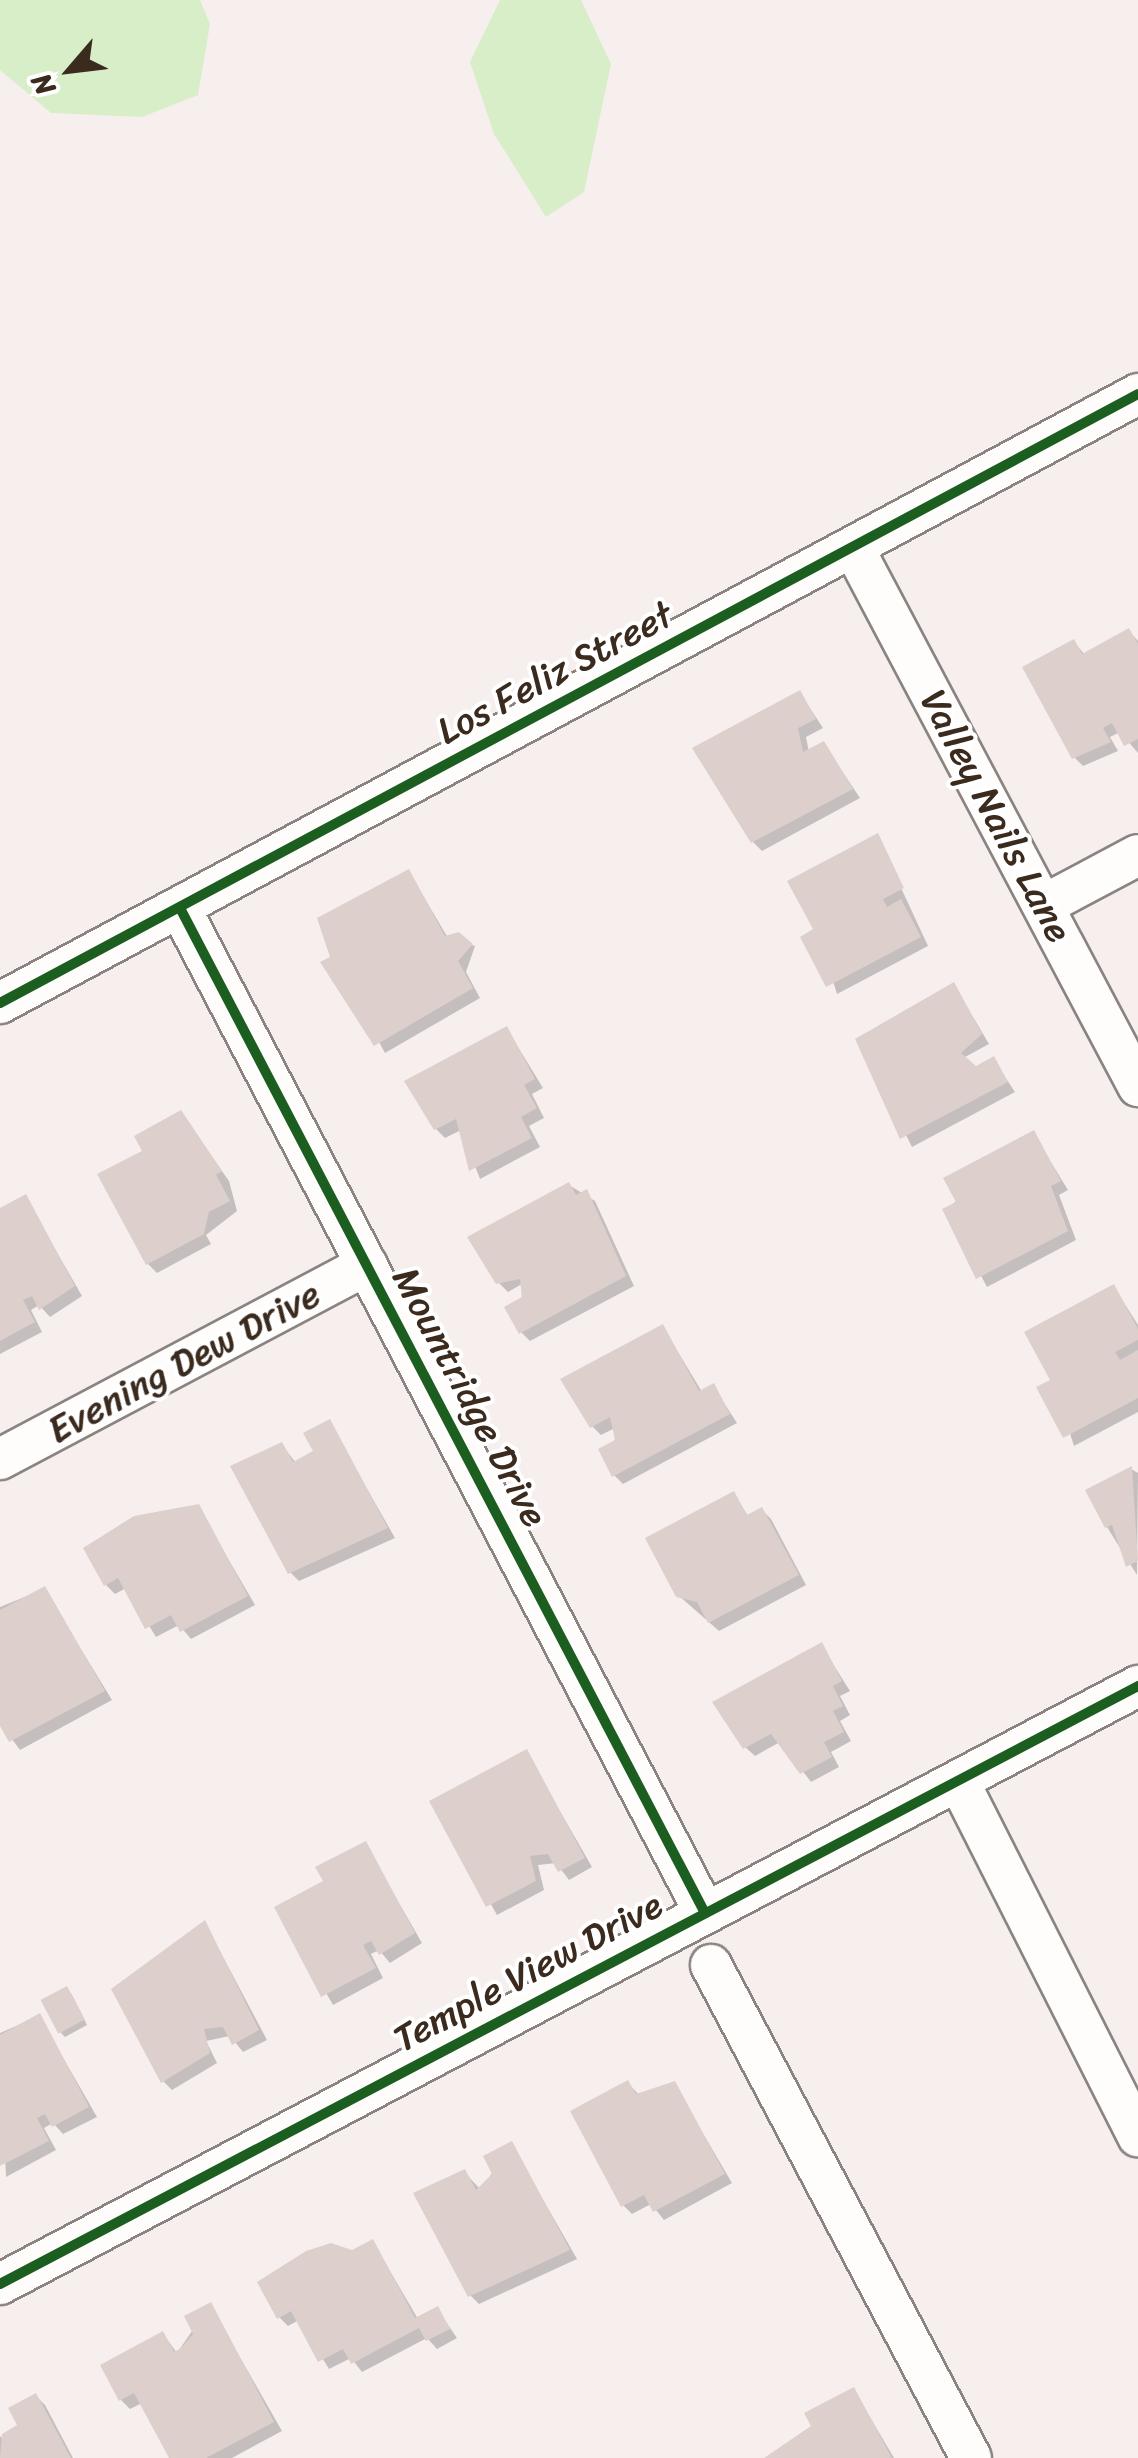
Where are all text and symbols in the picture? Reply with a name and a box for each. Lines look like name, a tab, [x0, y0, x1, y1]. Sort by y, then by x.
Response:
north arrow	[20, 20, 120, 120]
text: N	[17, 64, 69, 104]
street label: Los Feliz Street	[428, 591, 682, 755]
street label: Valley Nails Lane	[910, 682, 1082, 950]
street label: Mountridge Drive	[382, 1259, 558, 1535]
street label: Evening Dew Drive	[39, 1271, 329, 1453]
street label: Temple View Drive	[384, 1881, 672, 2063]

